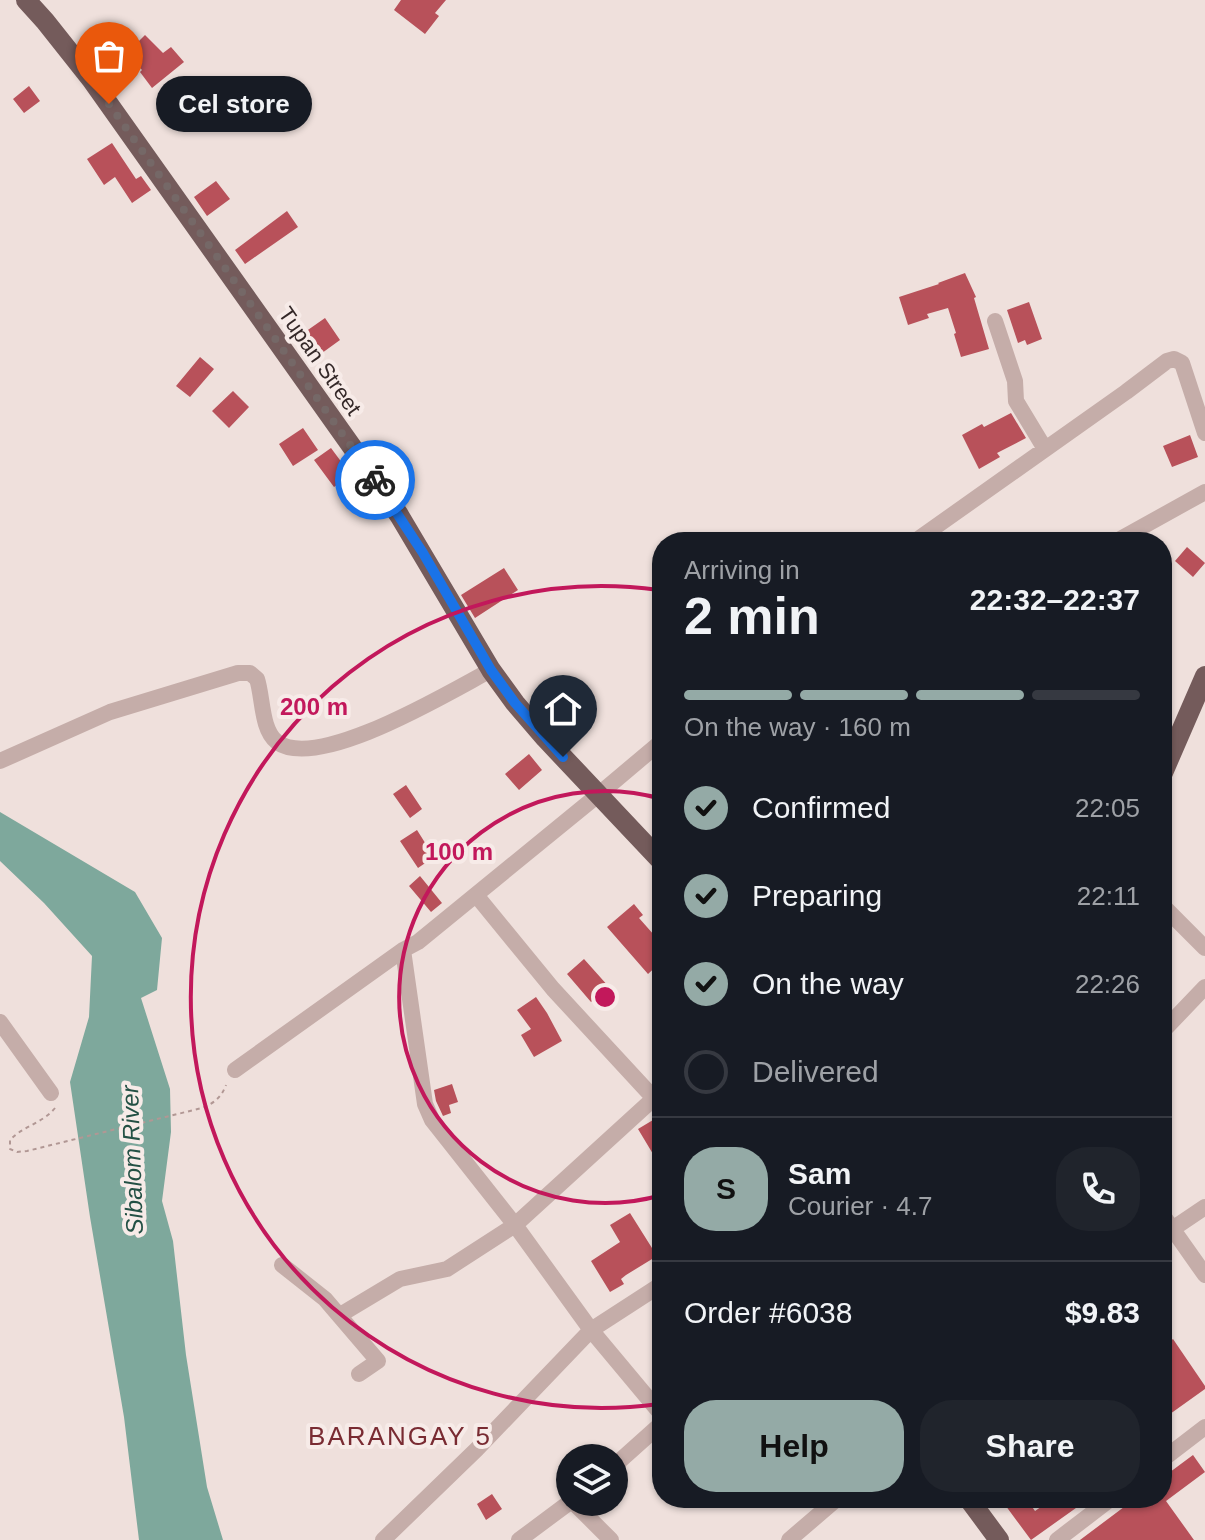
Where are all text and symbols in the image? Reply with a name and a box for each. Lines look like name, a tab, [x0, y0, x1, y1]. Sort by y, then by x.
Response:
pin	[75, 22, 143, 104]
icon: bag	[87, 34, 131, 78]
callout: Cel store	[157, 76, 313, 132]
text: Cel store	[178, 89, 290, 119]
street label: Tupan Street	[274, 302, 366, 420]
courier	[335, 440, 415, 520]
icon: bike	[353, 458, 397, 502]
text: Arriving in	[684, 555, 800, 585]
text: 22:32–22:37	[970, 583, 1140, 616]
text: 2 min	[684, 587, 820, 645]
pin	[529, 675, 597, 757]
icon: home	[541, 687, 585, 731]
text: 200 m	[280, 693, 348, 720]
text: On the way · 160 m	[684, 712, 911, 742]
icon: check	[684, 786, 728, 830]
text: Confirmed	[752, 791, 890, 824]
text: 22:05	[1075, 793, 1140, 823]
text: 100 m	[425, 838, 493, 865]
icon: check	[684, 874, 728, 918]
text: Preparing	[752, 879, 882, 912]
text: 22:11	[1077, 881, 1140, 911]
icon: check	[684, 962, 728, 1006]
text: On the way	[752, 967, 904, 1000]
text: 22:26	[1075, 969, 1140, 999]
centre of rings	[591, 983, 619, 1011]
text: Delivered	[752, 1055, 879, 1088]
water label: Sibalom River	[116, 1084, 148, 1235]
button: phone	[1056, 1147, 1140, 1231]
text: Sam	[788, 1157, 851, 1190]
text: S	[716, 1172, 736, 1205]
text: Courier · 4.7	[788, 1191, 933, 1221]
text: Order #6038	[684, 1296, 852, 1329]
text: $9.83	[1065, 1296, 1140, 1329]
button: Help	[684, 1400, 904, 1492]
button: Share	[920, 1400, 1140, 1492]
district label: BARANGAY 5	[308, 1421, 492, 1451]
map controls	[556, 1444, 628, 1516]
button: layers	[556, 1444, 628, 1516]

